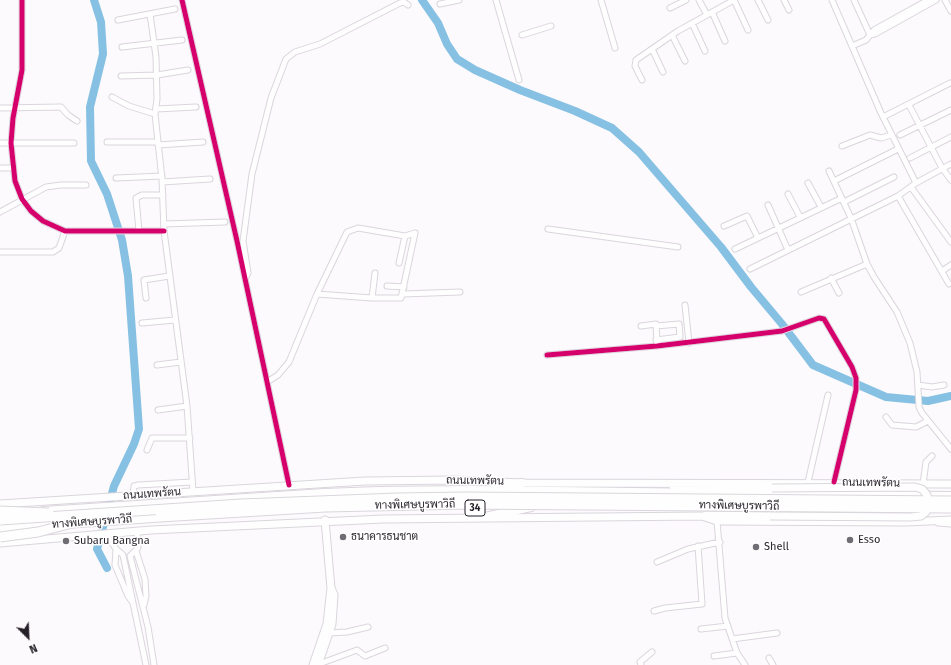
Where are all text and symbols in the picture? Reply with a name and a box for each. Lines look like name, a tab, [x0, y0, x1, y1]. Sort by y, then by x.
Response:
street label: ถนนเทพรัตน	[446, 474, 504, 488]
street label: ถนนเทพรัตน	[842, 476, 900, 490]
street label: ถนนเทพรัตน	[123, 485, 181, 503]
street label: ทางพิเศษบูรพาวิถี	[375, 498, 455, 512]
street label: ทางพิเศษบูรพาวิถี	[699, 499, 779, 513]
road number: 34	[465, 500, 485, 516]
street label: ทางพิเศษบูรพาวิถี	[51, 513, 133, 531]
place label: ธนาคารธนชาต	[351, 530, 418, 544]
marker: ธนาคารธนชาต	[338, 532, 348, 542]
place label: Esso	[858, 533, 880, 547]
place label: Subaru Bangna	[74, 534, 150, 548]
marker: Esso	[845, 535, 855, 545]
marker: Subaru Bangna	[61, 536, 71, 546]
place label: Shell	[764, 540, 789, 554]
marker: Shell	[751, 542, 761, 552]
north arrow	[8, 617, 48, 657]
text: N	[27, 641, 39, 656]

